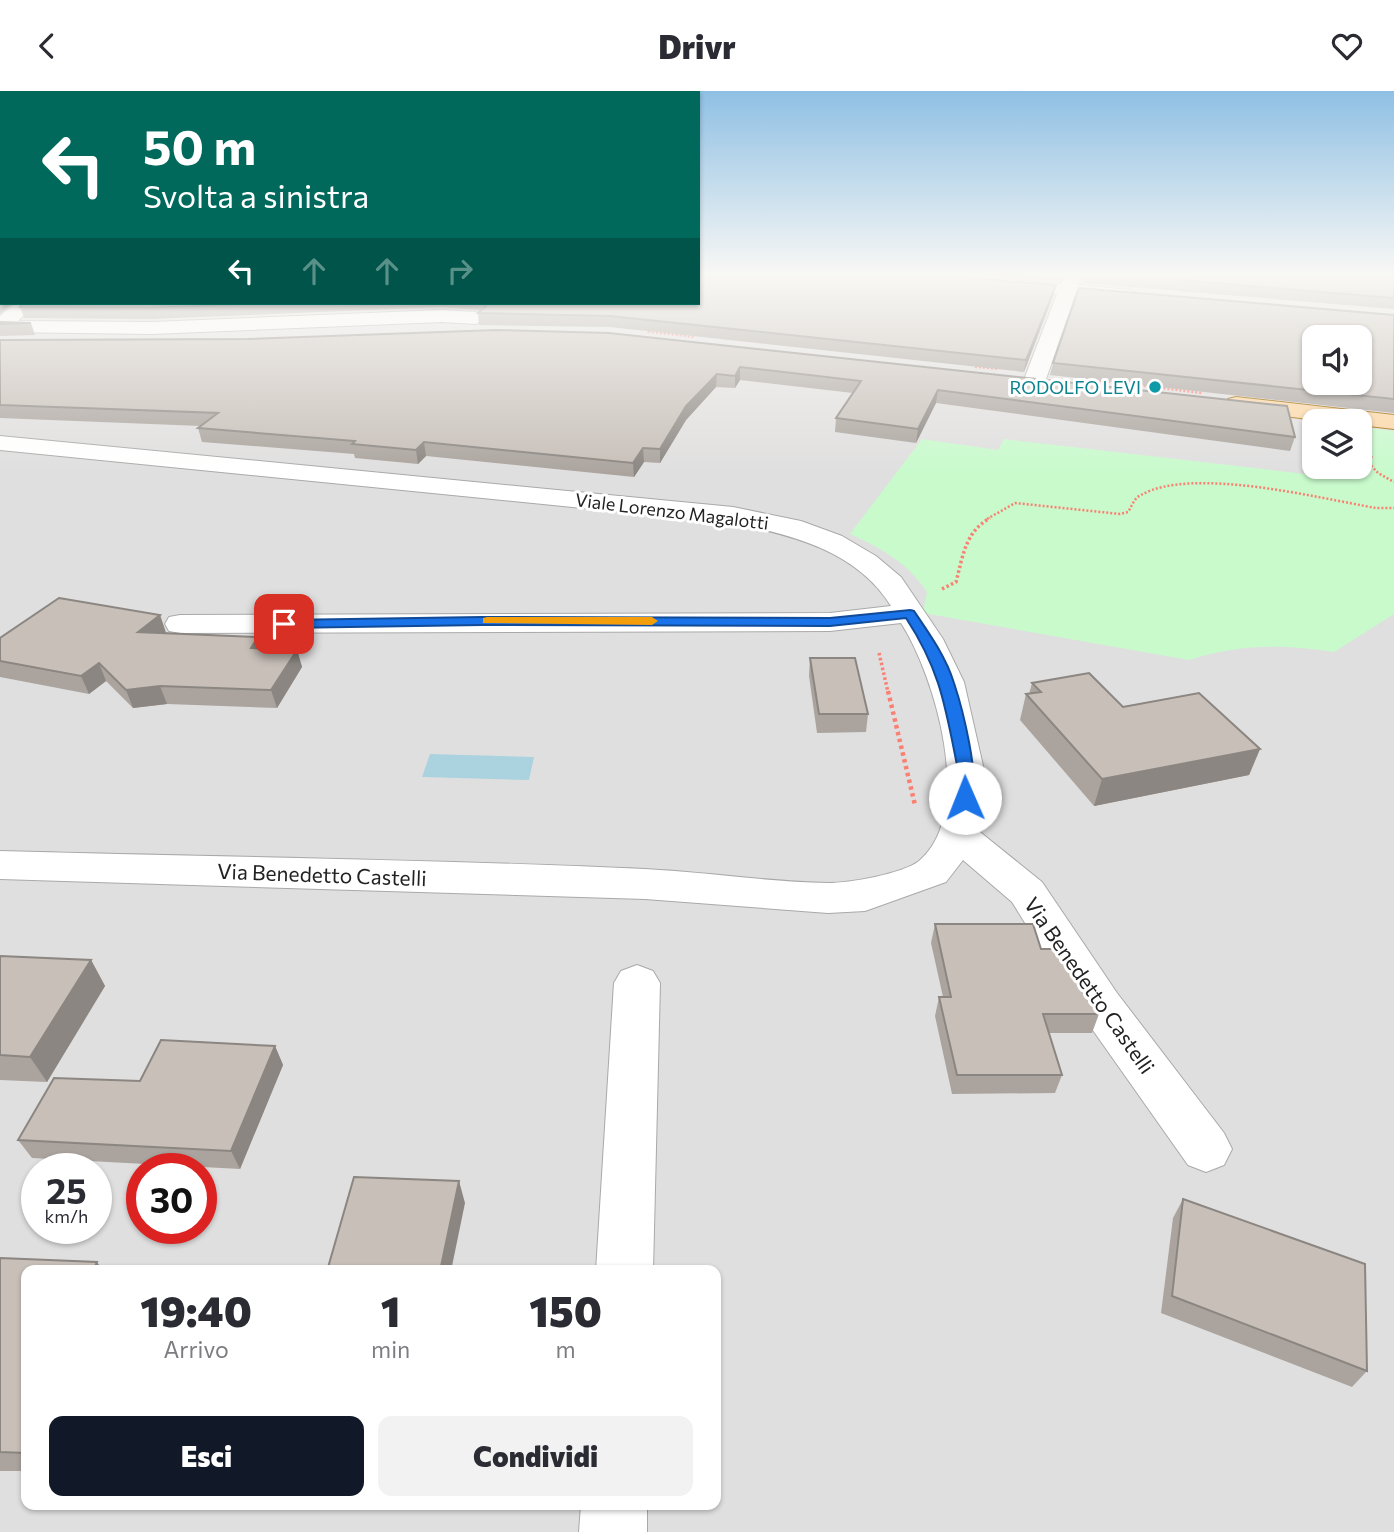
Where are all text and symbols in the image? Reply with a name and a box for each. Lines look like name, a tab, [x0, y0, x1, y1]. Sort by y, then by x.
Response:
text: Drivr	[658, 26, 736, 66]
icon: back	[28, 27, 66, 65]
icon: heart	[1328, 27, 1366, 65]
text: 50 m	[143, 115, 256, 175]
icon: left	[28, 119, 119, 210]
text: Svolta a sinistra	[143, 175, 369, 215]
icon: left	[222, 252, 260, 290]
icon: ahead	[295, 252, 333, 290]
icon: ahead	[368, 252, 406, 290]
icon: right	[441, 252, 479, 290]
map controls	[1302, 325, 1372, 479]
button: sound	[1302, 325, 1372, 395]
place label: RODOLFO LEVI	[1009, 376, 1141, 398]
marker: RODOLFO LEVI	[1147, 379, 1163, 395]
button: layers	[1302, 409, 1372, 479]
street label: Viale Lorenzo Magalotti	[574, 488, 770, 534]
pin	[254, 594, 314, 654]
icon: arrive	[265, 605, 303, 643]
position arrow	[928, 761, 1002, 835]
street label: Via Benedetto Castelli	[217, 858, 427, 890]
street label: Via Benedetto Castelli	[1020, 892, 1160, 1078]
speed limit sign: 30	[126, 1153, 217, 1244]
text: 25	[46, 1168, 87, 1211]
text: km/h	[45, 1205, 88, 1227]
text: 19:40	[140, 1284, 252, 1336]
text: 1	[381, 1284, 400, 1336]
text: 150	[529, 1284, 602, 1336]
text: Arrivo	[163, 1335, 229, 1363]
text: min	[371, 1335, 410, 1363]
text: m	[556, 1335, 576, 1363]
button: Esci	[49, 1416, 364, 1496]
button: Condividi	[378, 1416, 693, 1496]

